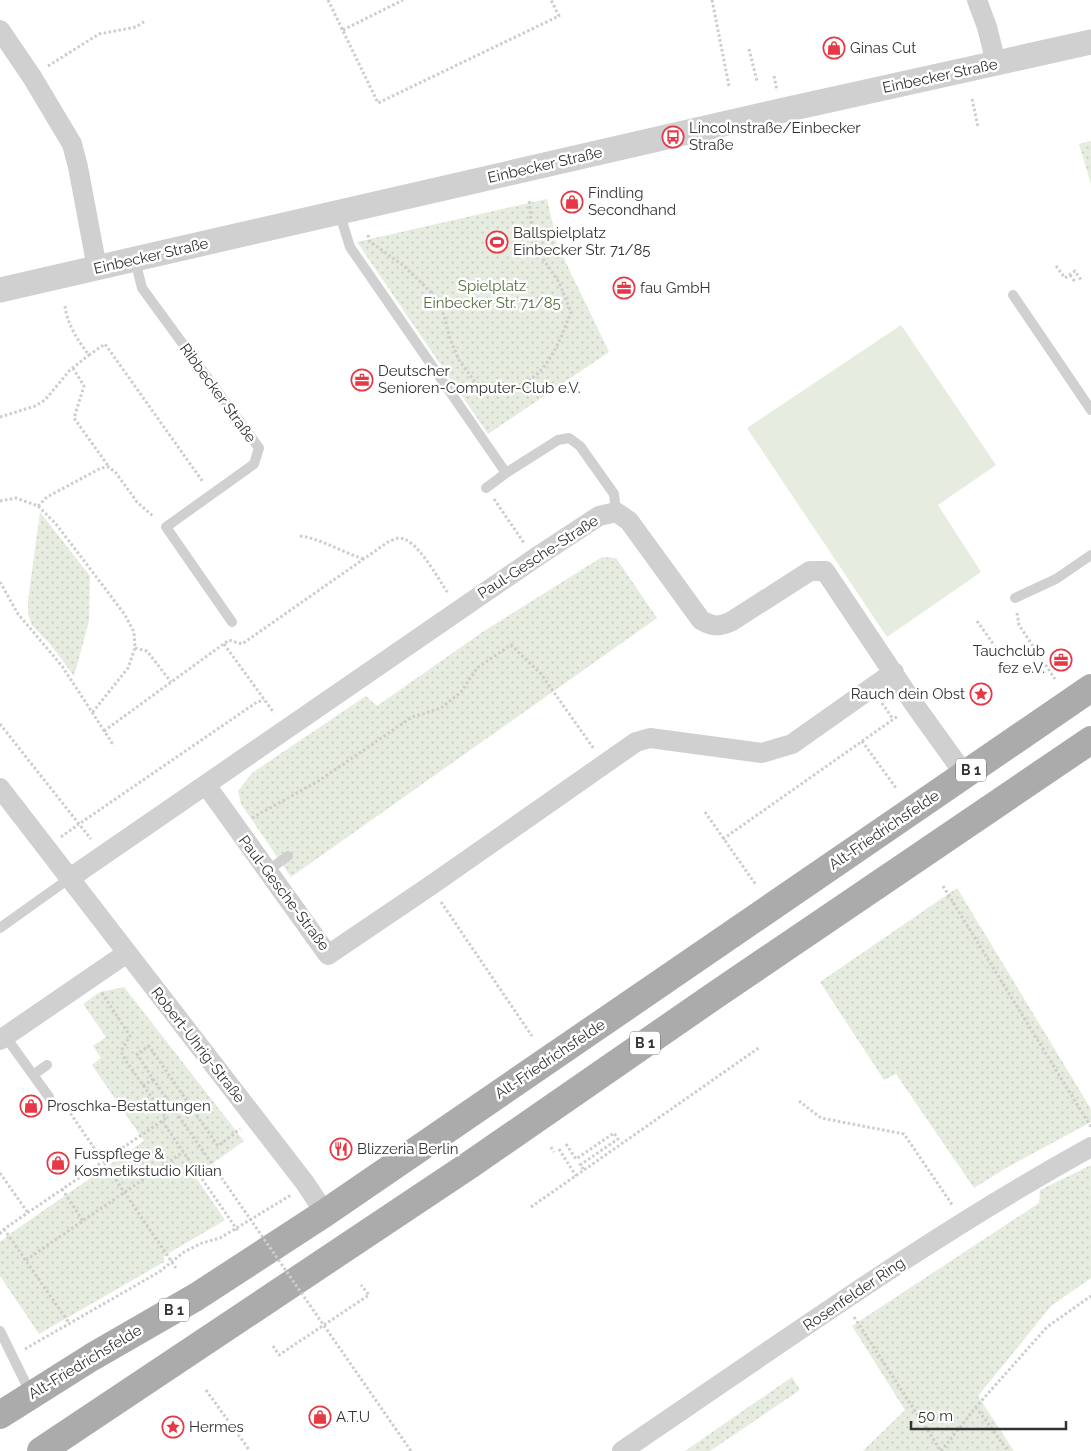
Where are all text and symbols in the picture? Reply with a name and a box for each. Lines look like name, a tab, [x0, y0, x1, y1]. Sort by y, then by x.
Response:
shop icon: Ginas Cut	[822, 36, 846, 60]
place label: Ginas Cut	[850, 39, 916, 57]
street label: Einbecker Straße	[881, 55, 999, 97]
place label: Lincolnstraße/Einbecker Straße	[689, 119, 861, 154]
bus stop icon: Lincolnstraße/Einbecker Straße	[661, 125, 685, 149]
street label: Einbecker Straße	[486, 143, 604, 187]
place label: Findling Secondhand	[588, 184, 676, 219]
shop icon: Findling Secondhand	[560, 190, 584, 214]
place label: Ballspielplatz Einbecker Str. 71/85	[513, 224, 650, 259]
sports icon: Ballspielplatz Einbecker Str. 71/85	[485, 230, 509, 254]
street label: Einbecker Straße	[92, 234, 210, 278]
office icon: fau GmbH	[612, 276, 636, 300]
park label: Spielplatz Einbecker Str. 71/85	[423, 277, 561, 312]
place label: fau GmbH	[640, 279, 711, 297]
street label: Ribbecker Straße	[176, 340, 260, 446]
place label: Deutscher Senioren-Computer-Club e.V.	[378, 362, 581, 397]
office icon: Deutscher Senioren-Computer-Club e.V.	[350, 368, 374, 392]
street label: Paul-Gesche-Straße	[474, 511, 602, 603]
place label: Tauchclub fez e.V.	[973, 642, 1045, 677]
office icon: Tauchclub fez e.V.	[1049, 648, 1073, 672]
place icon: Rauch dein Obst	[969, 682, 993, 706]
place label: Rauch dein Obst	[851, 685, 965, 703]
road number: B 1	[956, 758, 986, 782]
street label: Alt-Friedrichsfelde	[826, 786, 943, 874]
street label: Paul-Gesche-Straße	[235, 832, 333, 954]
street label: Robert-Uhrig-Straße	[147, 984, 249, 1107]
street label: Alt-Friedrichsfelde	[492, 1015, 609, 1103]
road number: B 1	[630, 1032, 660, 1054]
shop icon: Proschka-Bestattungen	[19, 1094, 43, 1118]
place label: Proschka-Bestattungen	[47, 1097, 211, 1115]
restaurant icon: Blizzeria Berlin	[329, 1137, 353, 1161]
place label: Blizzeria Berlin	[357, 1140, 458, 1158]
place label: Fusspflege & Kosmetikstudio Kilian	[74, 1145, 222, 1180]
shop icon: Fusspflege & Kosmetikstudio Kilian	[46, 1151, 70, 1175]
street label: Rosenfelder Ring	[800, 1253, 908, 1335]
road number: B 1	[159, 1298, 189, 1322]
street label: Alt-Friedrichsfelde	[25, 1321, 145, 1403]
scale bar	[911, 1398, 1066, 1430]
shop icon: A.T.U	[308, 1405, 332, 1429]
text: 50 m	[918, 1407, 953, 1425]
place label: A.T.U	[336, 1408, 370, 1426]
place icon: Hermes	[161, 1415, 185, 1439]
place label: Hermes	[189, 1418, 244, 1436]

